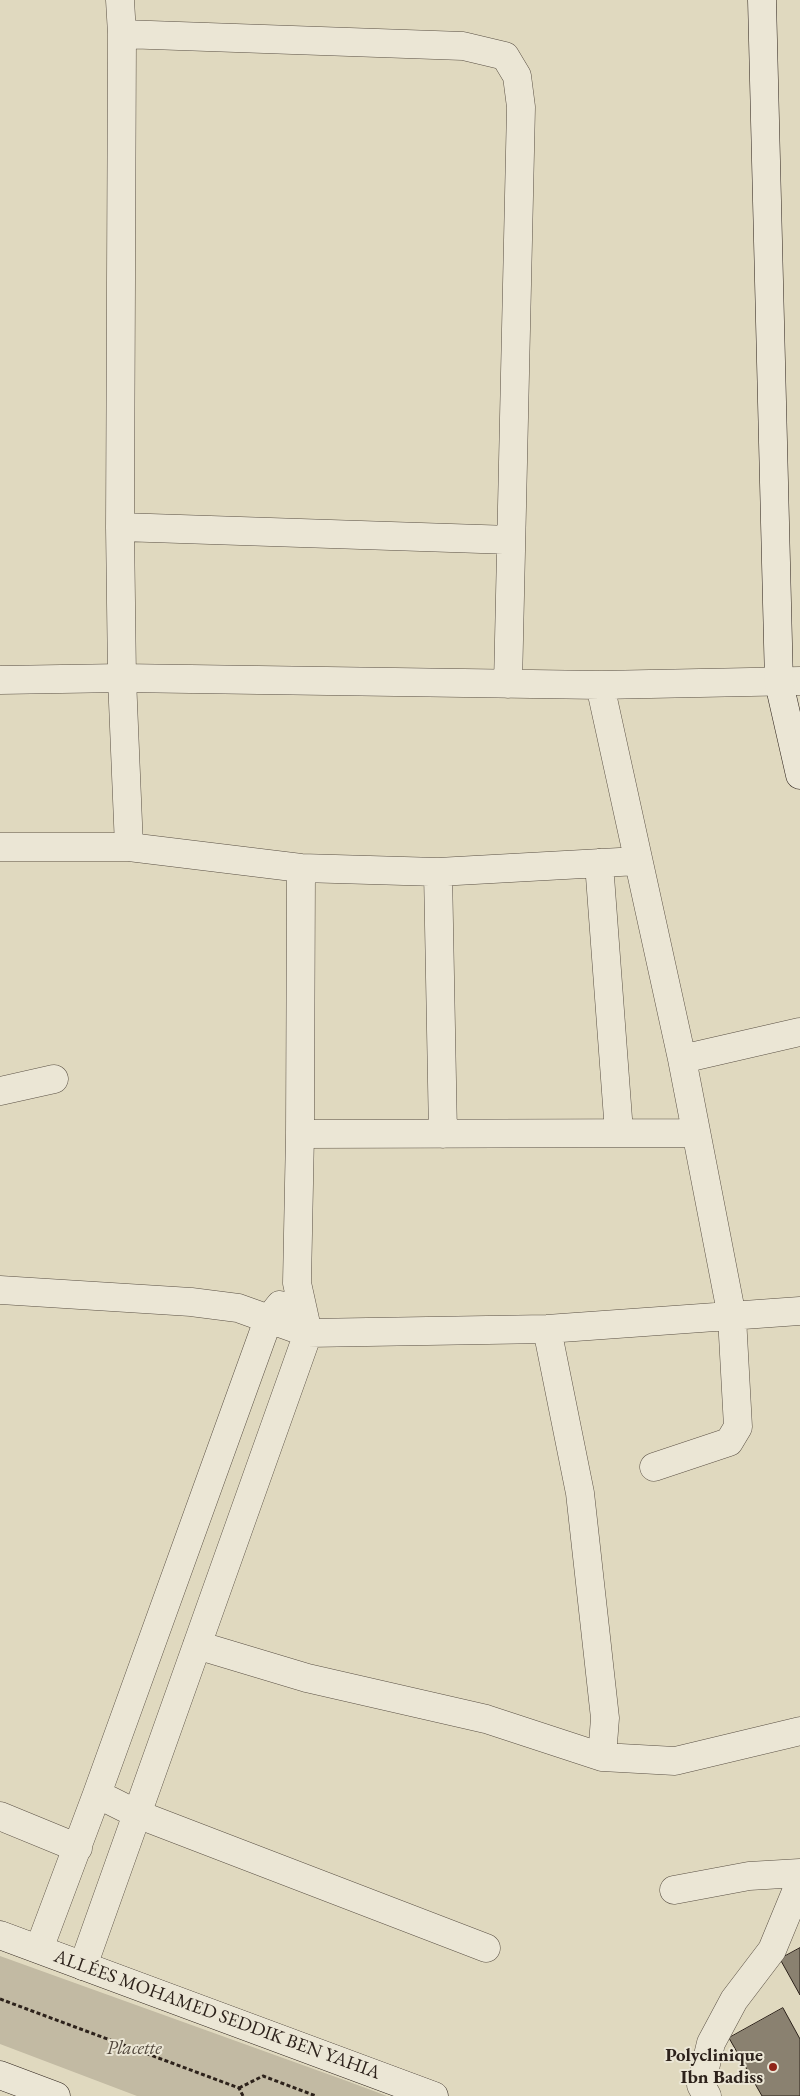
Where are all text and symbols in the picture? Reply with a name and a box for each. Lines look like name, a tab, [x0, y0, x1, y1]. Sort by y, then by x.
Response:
street label: ALLÉES MOHAMED SEDDIK BEN YAHIA	[51, 1945, 383, 2085]
park label: Placette	[106, 2038, 162, 2060]
place label: Polyclinique Ibn Badiss	[665, 2045, 763, 2089]
marker: Polyclinique Ibn Badiss	[767, 2061, 779, 2073]

